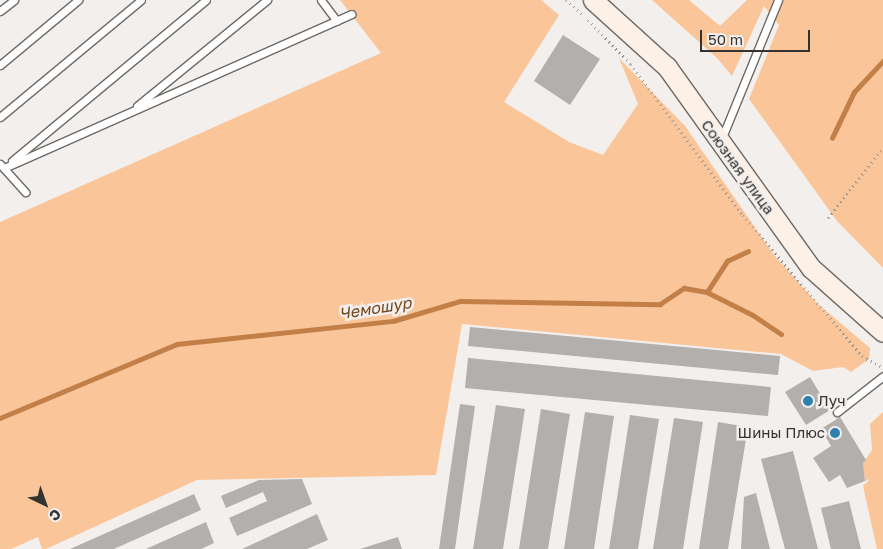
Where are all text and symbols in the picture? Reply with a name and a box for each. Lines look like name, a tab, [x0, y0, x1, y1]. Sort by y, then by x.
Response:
scale bar	[703, 20, 813, 52]
text: 50 m	[708, 30, 743, 48]
street label: Союзная улица	[698, 116, 778, 218]
water label: Чемошур	[338, 293, 412, 323]
place label: Луч	[818, 392, 846, 410]
marker: Луч	[802, 395, 814, 407]
place label: Шины Плюс	[738, 424, 825, 442]
marker: Шины Плюс	[829, 427, 841, 439]
north arrow	[20, 479, 70, 529]
text: С	[46, 506, 65, 525]

